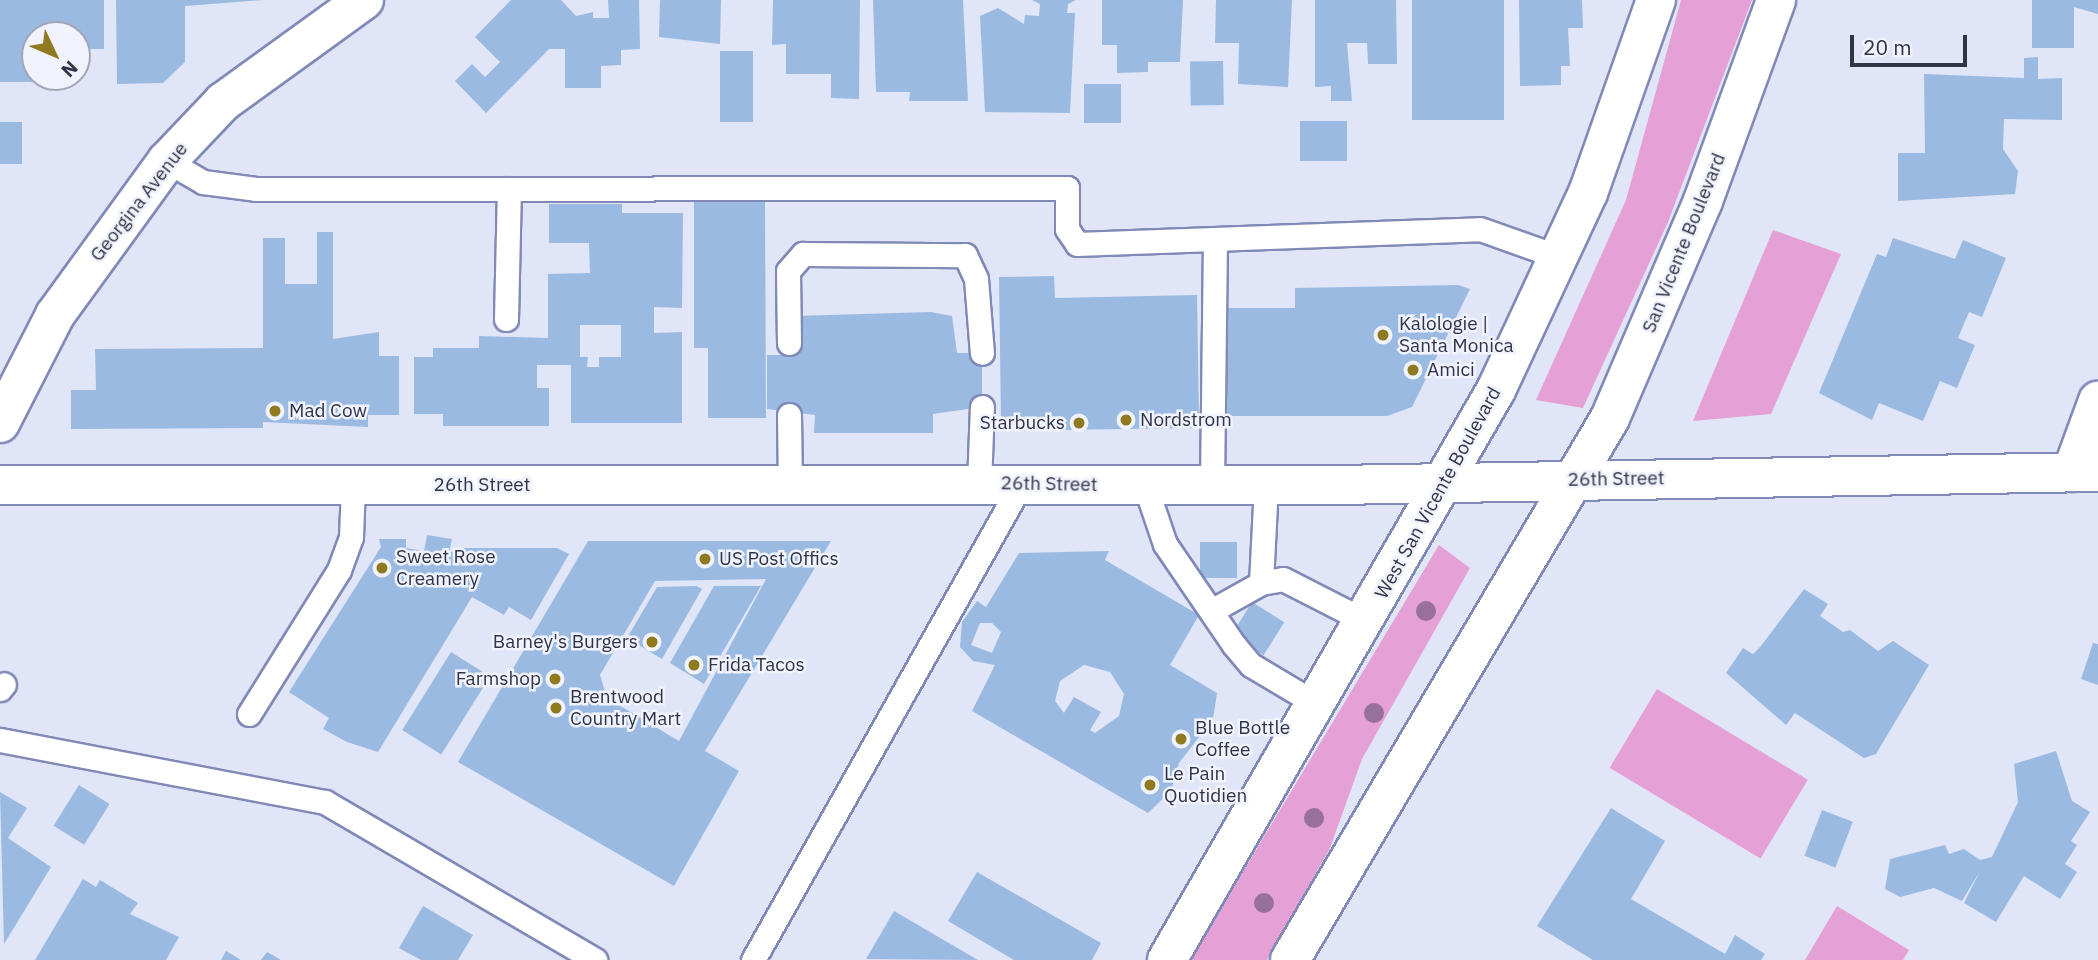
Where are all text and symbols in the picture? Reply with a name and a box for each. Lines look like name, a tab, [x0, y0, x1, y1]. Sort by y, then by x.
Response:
north arrow	[21, 21, 91, 91]
scale bar	[1853, 21, 1970, 65]
text: 20 m	[1863, 33, 1912, 61]
text: N	[56, 56, 83, 82]
street label: Georgina Avenue	[86, 138, 192, 266]
street label: San Vicente Boulevard	[1638, 150, 1730, 336]
place label: Kalologie | Santa Monica	[1399, 313, 1514, 357]
marker: Kalologie | Santa Monica	[1373, 325, 1393, 345]
place label: Amici	[1427, 359, 1475, 381]
marker: Amici	[1405, 362, 1421, 378]
street label: West San Vicente Boulevard	[1370, 383, 1506, 603]
place label: Mad Cow	[289, 400, 367, 422]
marker: Mad Cow	[267, 403, 283, 419]
place label: Nordstrom	[1140, 409, 1232, 431]
place label: Starbucks	[980, 412, 1065, 434]
marker: Nordstrom	[1118, 412, 1134, 428]
marker: Starbucks	[1071, 415, 1087, 431]
street label: 26th Street	[1567, 467, 1665, 491]
street label: 26th Street	[1000, 472, 1098, 496]
street label: 26th Street	[434, 474, 530, 496]
place label: Sweet Rose Creamery	[396, 546, 496, 590]
place label: US Post Offics	[719, 548, 839, 570]
marker: US Post Offics	[697, 551, 713, 567]
marker: Sweet Rose Creamery	[374, 560, 390, 576]
place label: Barney's Burgers	[493, 631, 638, 653]
marker: Barney's Burgers	[644, 634, 660, 650]
place label: Frida Tacos	[708, 654, 805, 676]
marker: Frida Tacos	[686, 657, 702, 673]
place label: Farmshop	[456, 668, 541, 690]
marker: Farmshop	[547, 671, 563, 687]
place label: Brentwood Country Mart	[570, 686, 681, 730]
marker: Brentwood Country Mart	[548, 700, 564, 716]
place label: Blue Bottle Coffee	[1195, 717, 1290, 761]
marker: Blue Bottle Coffee	[1173, 731, 1189, 747]
place label: Le Pain Quotidien	[1164, 763, 1247, 807]
marker: Le Pain Quotidien	[1142, 777, 1158, 793]

